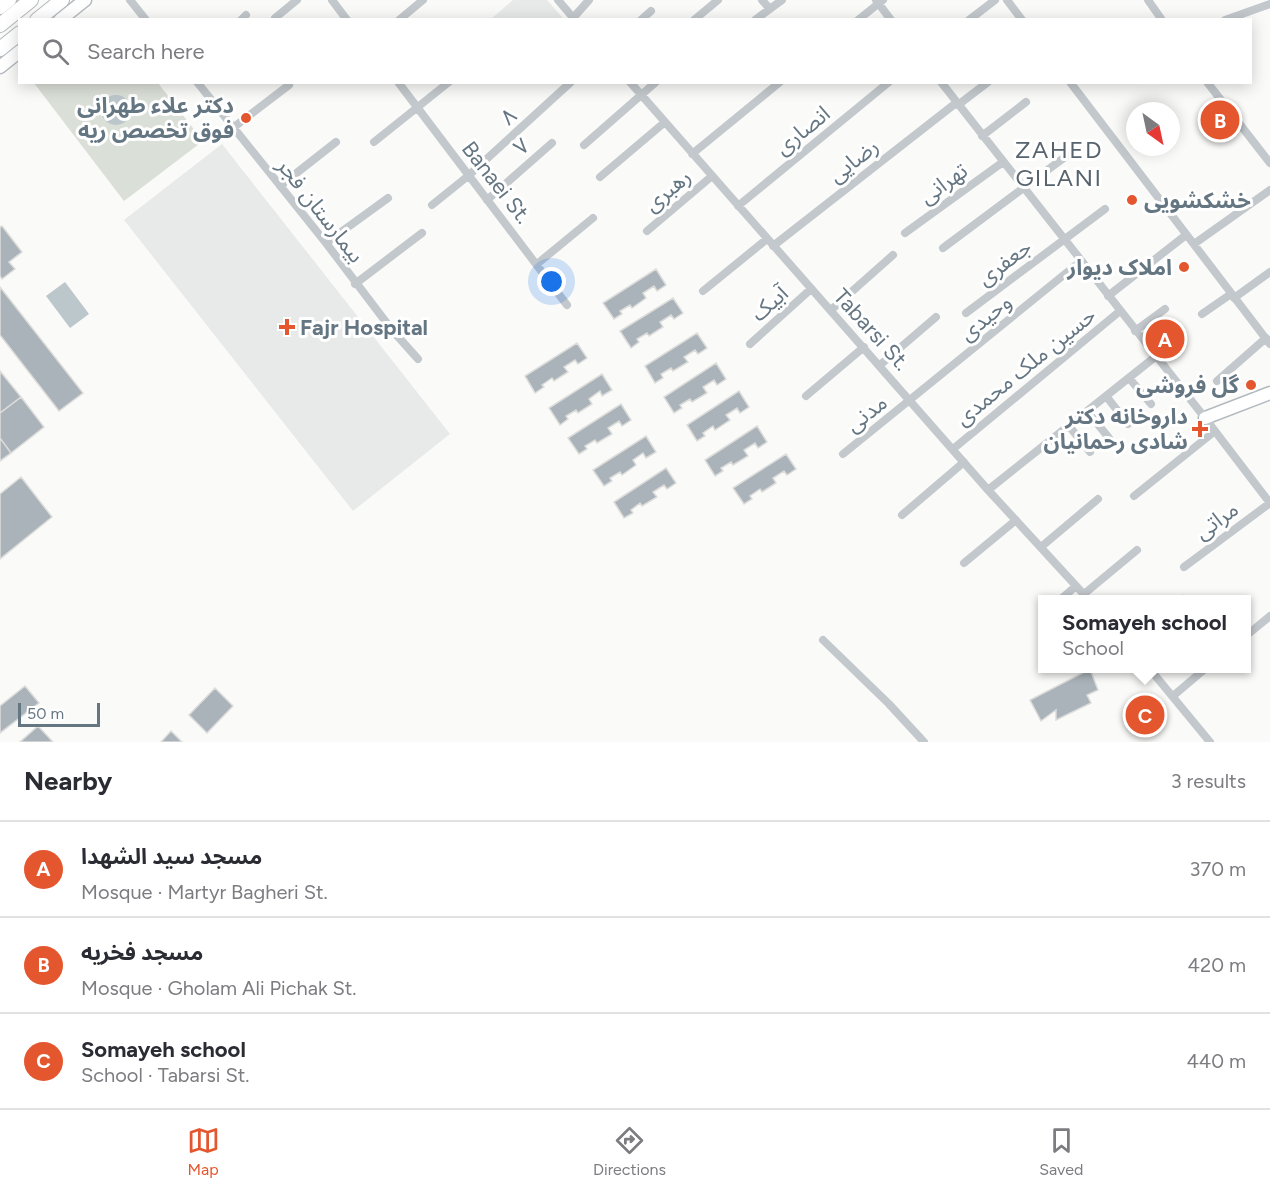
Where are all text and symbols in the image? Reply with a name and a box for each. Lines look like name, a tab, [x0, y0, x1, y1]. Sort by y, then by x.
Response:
search box	[18, 18, 1252, 84]
icon: search	[39, 35, 72, 68]
text: Search here	[87, 38, 205, 65]
place label: دکتر علاء طهرانی فوق تخصص ریه	[77, 92, 234, 144]
pin: B	[1200, 98, 1240, 142]
street label: انصاری	[769, 100, 835, 161]
street label: ۸	[495, 102, 522, 131]
north arrow	[1126, 102, 1180, 156]
marker: دکتر علاء طهرانی فوق تخصص ریه	[239, 111, 253, 125]
street label: ۷	[508, 132, 535, 161]
street label: رضایی	[823, 132, 884, 188]
district label: ZAHED GILANI	[1015, 135, 1103, 192]
street label: Banaei St.	[456, 136, 537, 229]
street label: بیمارستان فجر	[271, 152, 370, 268]
street label: تهرانی	[914, 157, 973, 210]
street label: رهبری	[638, 163, 696, 218]
place label: خشکشویی	[1144, 187, 1251, 214]
marker: خشکشویی	[1125, 193, 1139, 207]
street label: جعفری	[972, 233, 1037, 291]
place label: املاک دیوار	[1066, 254, 1172, 281]
marker: املاک دیوار	[1177, 260, 1191, 274]
your location	[537, 267, 566, 296]
street label: آبیک	[745, 279, 795, 327]
street label: Tabarsi St.	[828, 283, 915, 376]
street label: وحیدی	[954, 288, 1017, 347]
street label: حسین ملک محمدی	[950, 301, 1101, 431]
place label: Fajr Hospital	[300, 314, 428, 341]
pin: A	[1146, 316, 1184, 362]
marker: Fajr Hospital	[278, 318, 296, 336]
place label: گل فروشی	[1136, 372, 1240, 399]
marker: گل فروشی	[1244, 378, 1258, 392]
street label: مدنی	[840, 389, 892, 438]
place label: داروخانه دکتر شادی رحمانیان	[1043, 403, 1188, 455]
marker: داروخانه دکتر شادی رحمانیان	[1193, 422, 1207, 436]
street label: مراتی	[1189, 495, 1244, 545]
popup	[1038, 595, 1251, 673]
text: Somayeh school	[1062, 609, 1227, 636]
text: School	[1062, 636, 1124, 660]
pin: C	[1126, 692, 1164, 738]
scale bar	[18, 700, 100, 728]
text: 50 m	[27, 704, 64, 723]
text: Nearby	[24, 765, 112, 797]
text: 3 results	[1171, 769, 1246, 793]
text: مسجد سید الشهدا	[81, 843, 262, 870]
text: A	[36, 857, 51, 881]
text: 370 m	[1190, 857, 1246, 881]
text: Mosque · Martyr Bagheri St.	[81, 880, 328, 904]
text: مسجد فخریه	[81, 939, 203, 966]
text: B	[37, 953, 50, 977]
text: 420 m	[1188, 953, 1246, 977]
text: Mosque · Gholam Ali Pichak St.	[81, 976, 357, 1000]
text: Somayeh school	[81, 1036, 246, 1063]
text: C	[36, 1049, 51, 1073]
text: 440 m	[1186, 1049, 1246, 1073]
text: School · Tabarsi St.	[81, 1063, 249, 1087]
tab: Map	[187, 1124, 220, 1179]
tab: Directions	[593, 1124, 666, 1179]
tab: Saved	[1039, 1124, 1083, 1179]

